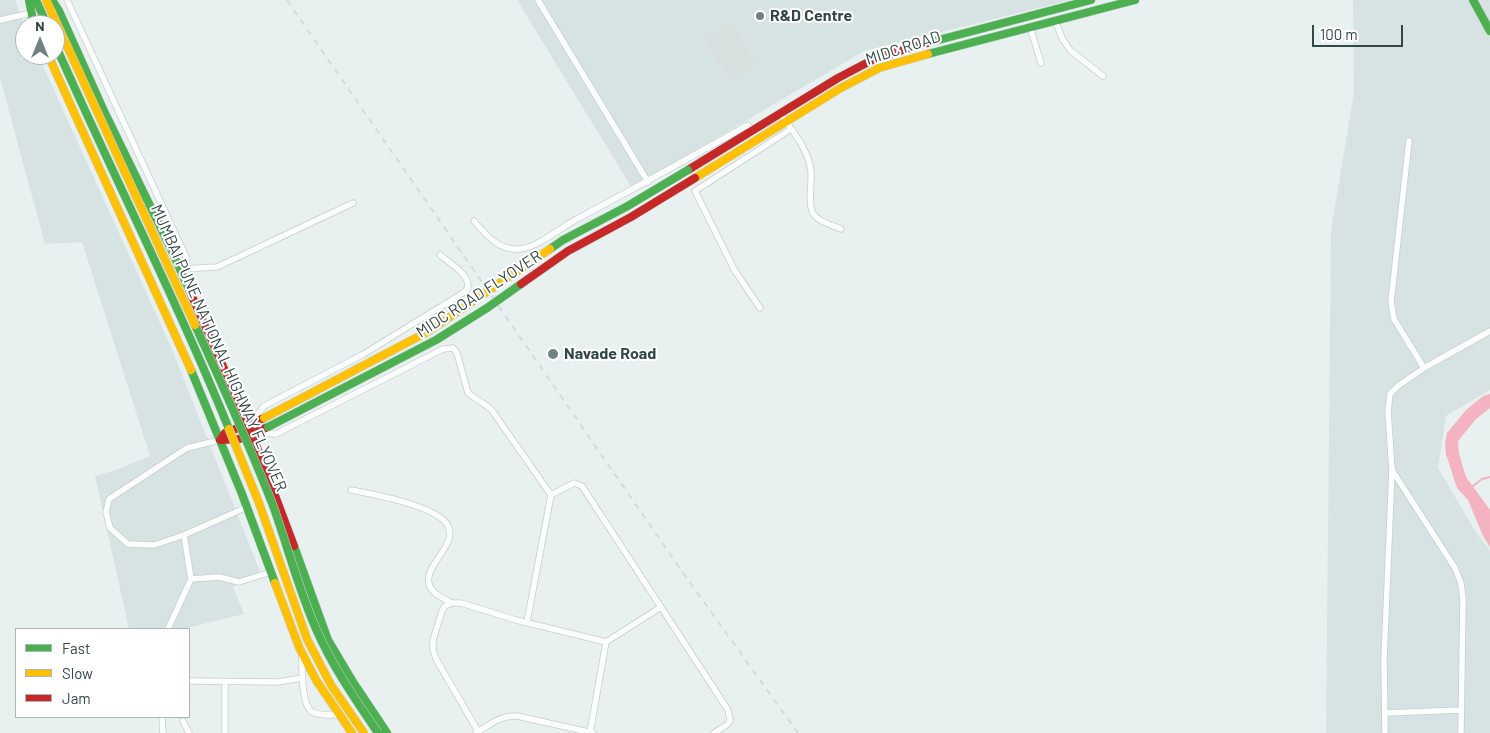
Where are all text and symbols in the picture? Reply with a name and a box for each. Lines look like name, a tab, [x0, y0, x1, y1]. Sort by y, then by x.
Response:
place label: R&D Centre	[770, 6, 852, 26]
marker: R&D Centre	[754, 10, 766, 22]
north arrow	[15, 15, 65, 65]
scale bar	[1315, 15, 1406, 47]
text: N	[35, 17, 45, 34]
text: 100 m	[1320, 25, 1358, 43]
street label: MIDC ROAD	[863, 27, 943, 69]
street label: MUMBAI PUNE NATIONAL HIGHWAY FLYOVER	[147, 202, 291, 494]
street label: MIDC ROAD FLYOVER	[413, 246, 545, 342]
place label: Navade Road	[564, 344, 656, 364]
marker: Navade Road	[546, 347, 560, 361]
legend	[15, 628, 190, 718]
text: Fast	[62, 639, 90, 657]
text: Slow	[62, 664, 93, 682]
text: Jam	[62, 689, 91, 707]

